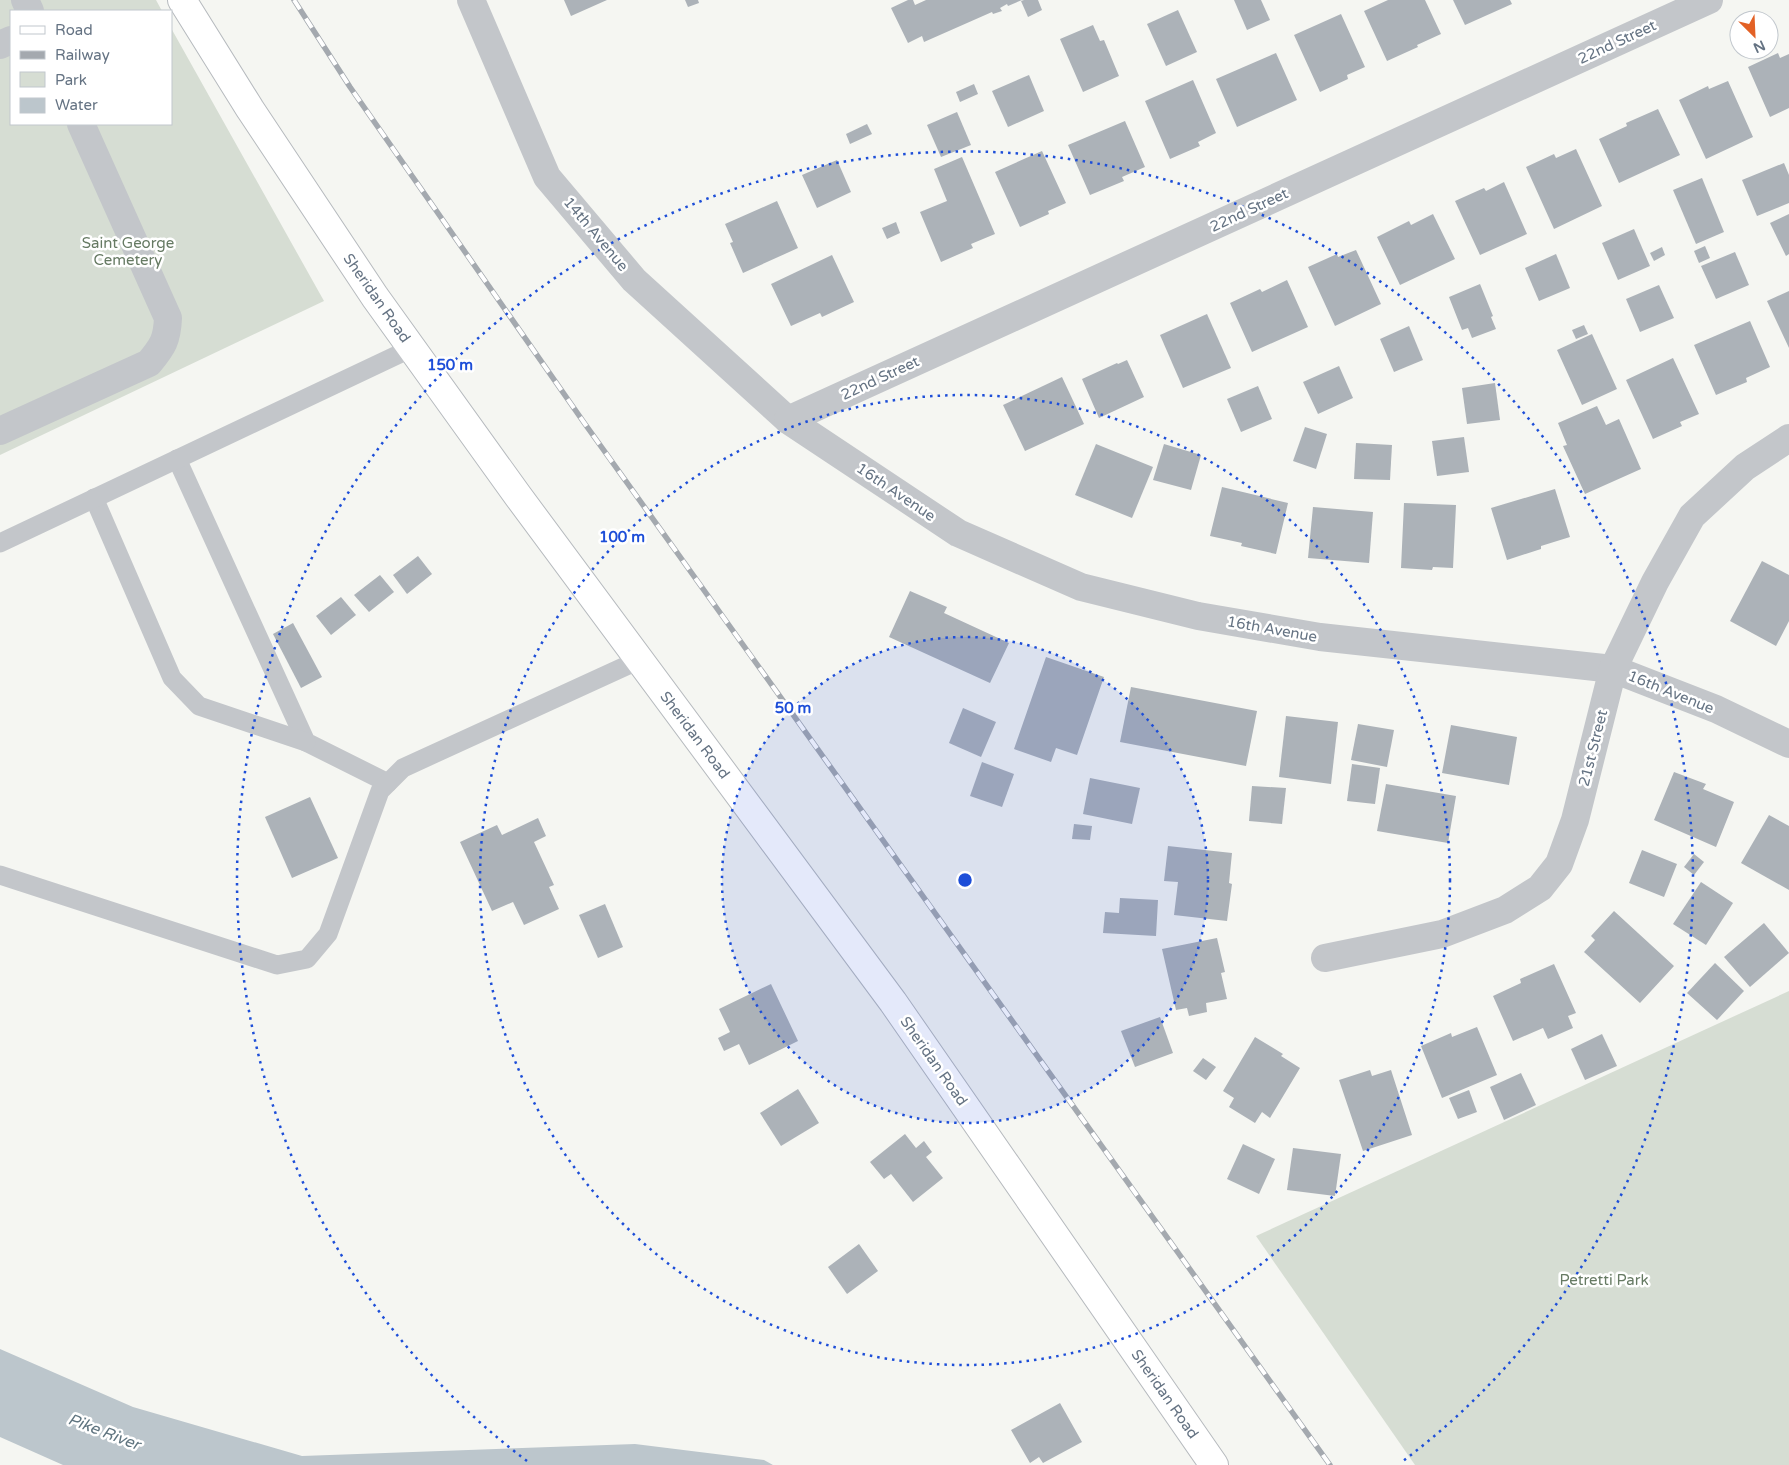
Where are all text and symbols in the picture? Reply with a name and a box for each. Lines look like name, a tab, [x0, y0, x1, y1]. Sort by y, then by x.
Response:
legend	[10, 10, 172, 125]
north arrow	[1729, 10, 1779, 60]
street label: 22nd Street	[1575, 16, 1659, 68]
text: Road	[55, 21, 93, 39]
text: N	[1750, 36, 1768, 56]
text: Railway	[55, 46, 110, 64]
text: Park	[55, 71, 87, 89]
text: Water	[55, 96, 98, 114]
street label: 22nd Street	[1207, 184, 1291, 236]
street label: 14th Avenue	[560, 193, 632, 275]
park label: Saint George Cemetery	[82, 234, 174, 269]
street label: Sheridan Road	[340, 250, 414, 346]
street label: 22nd Street	[838, 352, 922, 404]
text: 150 m	[427, 356, 473, 374]
street label: 16th Avenue	[853, 459, 939, 525]
text: 100 m	[599, 528, 645, 546]
street label: 16th Avenue	[1225, 612, 1319, 646]
street label: 16th Avenue	[1625, 667, 1717, 717]
street label: Sheridan Road	[656, 688, 734, 782]
text: 50 m	[775, 699, 811, 717]
street label: 21st Street	[1575, 707, 1611, 788]
centre of rings	[956, 871, 974, 889]
street label: Sheridan Road	[897, 1013, 971, 1109]
park label: Petretti Park	[1559, 1271, 1649, 1289]
street label: Sheridan Road	[1128, 1346, 1202, 1442]
water label: Pike River	[65, 1409, 144, 1456]

